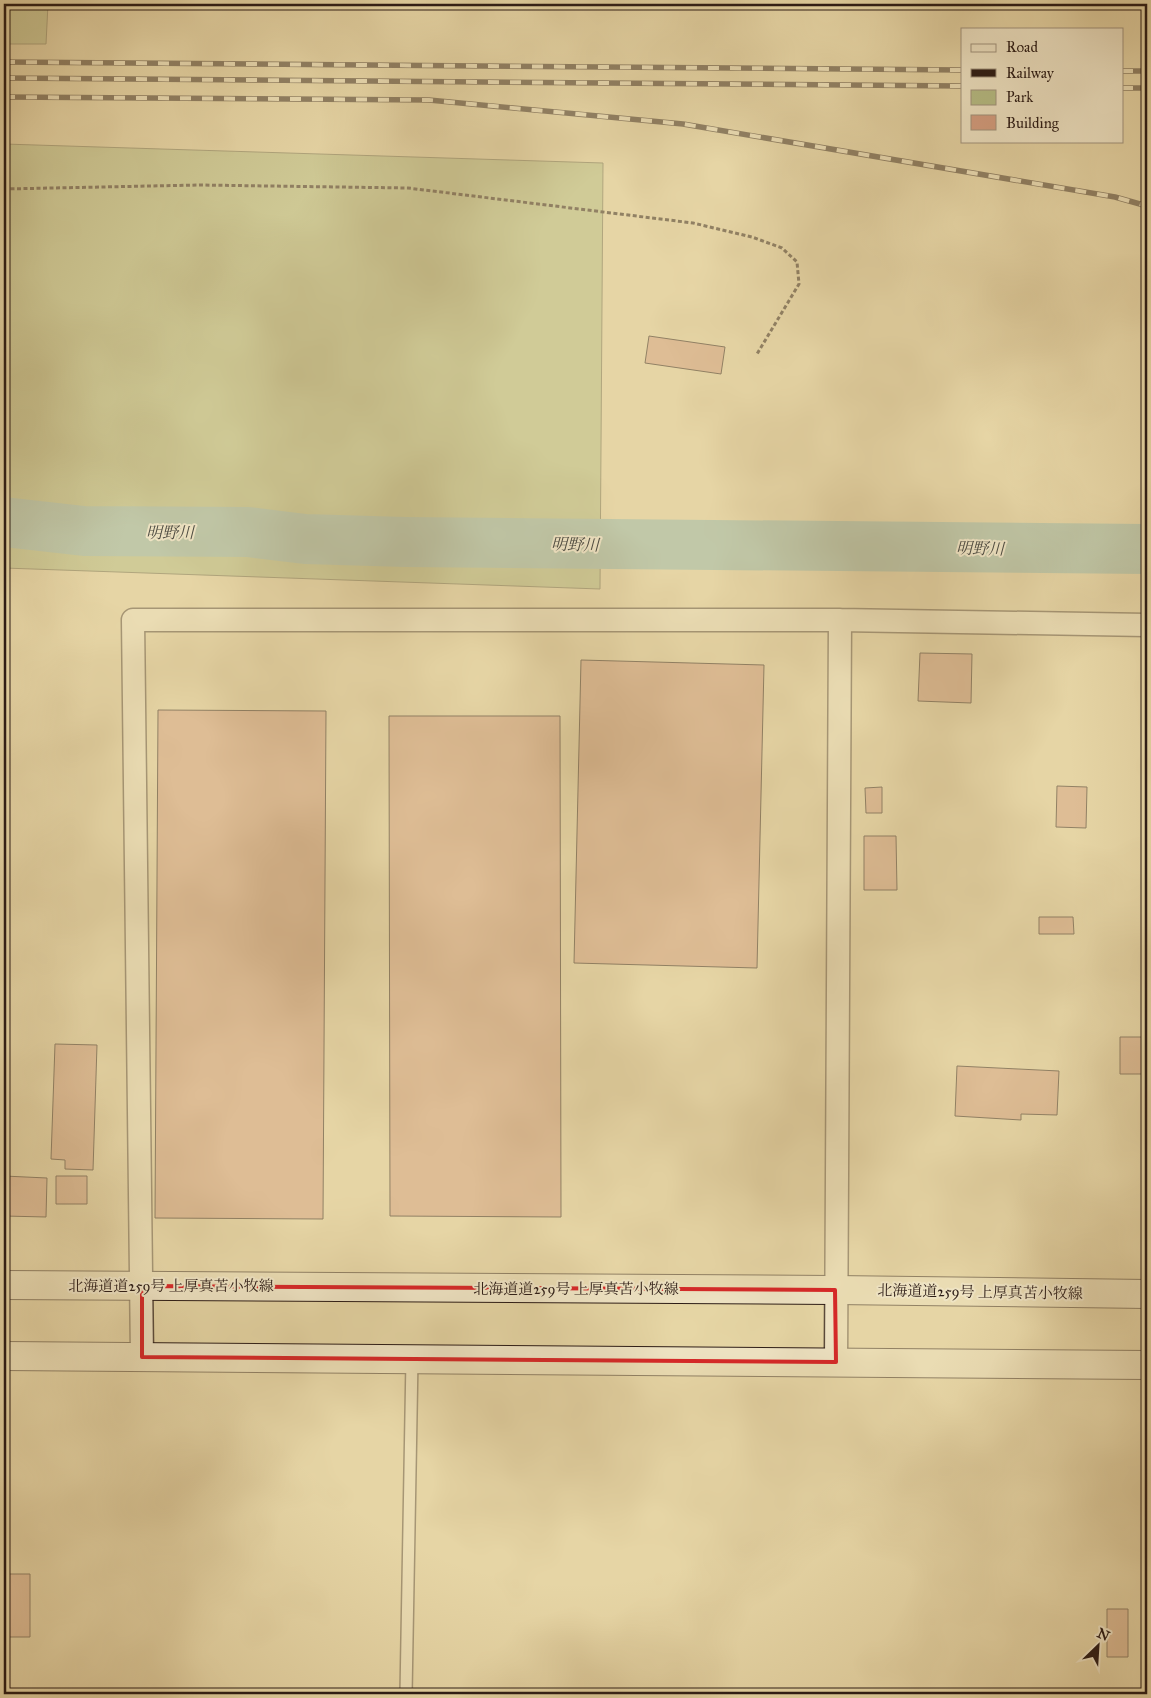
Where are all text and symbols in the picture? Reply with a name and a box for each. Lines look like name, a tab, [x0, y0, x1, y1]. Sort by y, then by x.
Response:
legend	[961, 28, 1124, 142]
text: Road	[1006, 38, 1038, 56]
text: Railway	[1006, 64, 1055, 82]
text: Park	[1006, 88, 1033, 106]
text: Building	[1006, 114, 1060, 132]
water label: 明野川	[146, 523, 196, 542]
water label: 明野川	[551, 535, 601, 554]
water label: 明野川	[956, 539, 1006, 558]
street label: 北海道道259号 上厚真苫小牧線	[68, 1277, 274, 1295]
street label: 北海道道259号 上厚真苫小牧線	[473, 1280, 679, 1298]
street label: 北海道道259号 上厚真苫小牧線	[877, 1281, 1083, 1303]
north arrow	[1074, 1620, 1124, 1670]
text: N	[1094, 1624, 1112, 1645]

